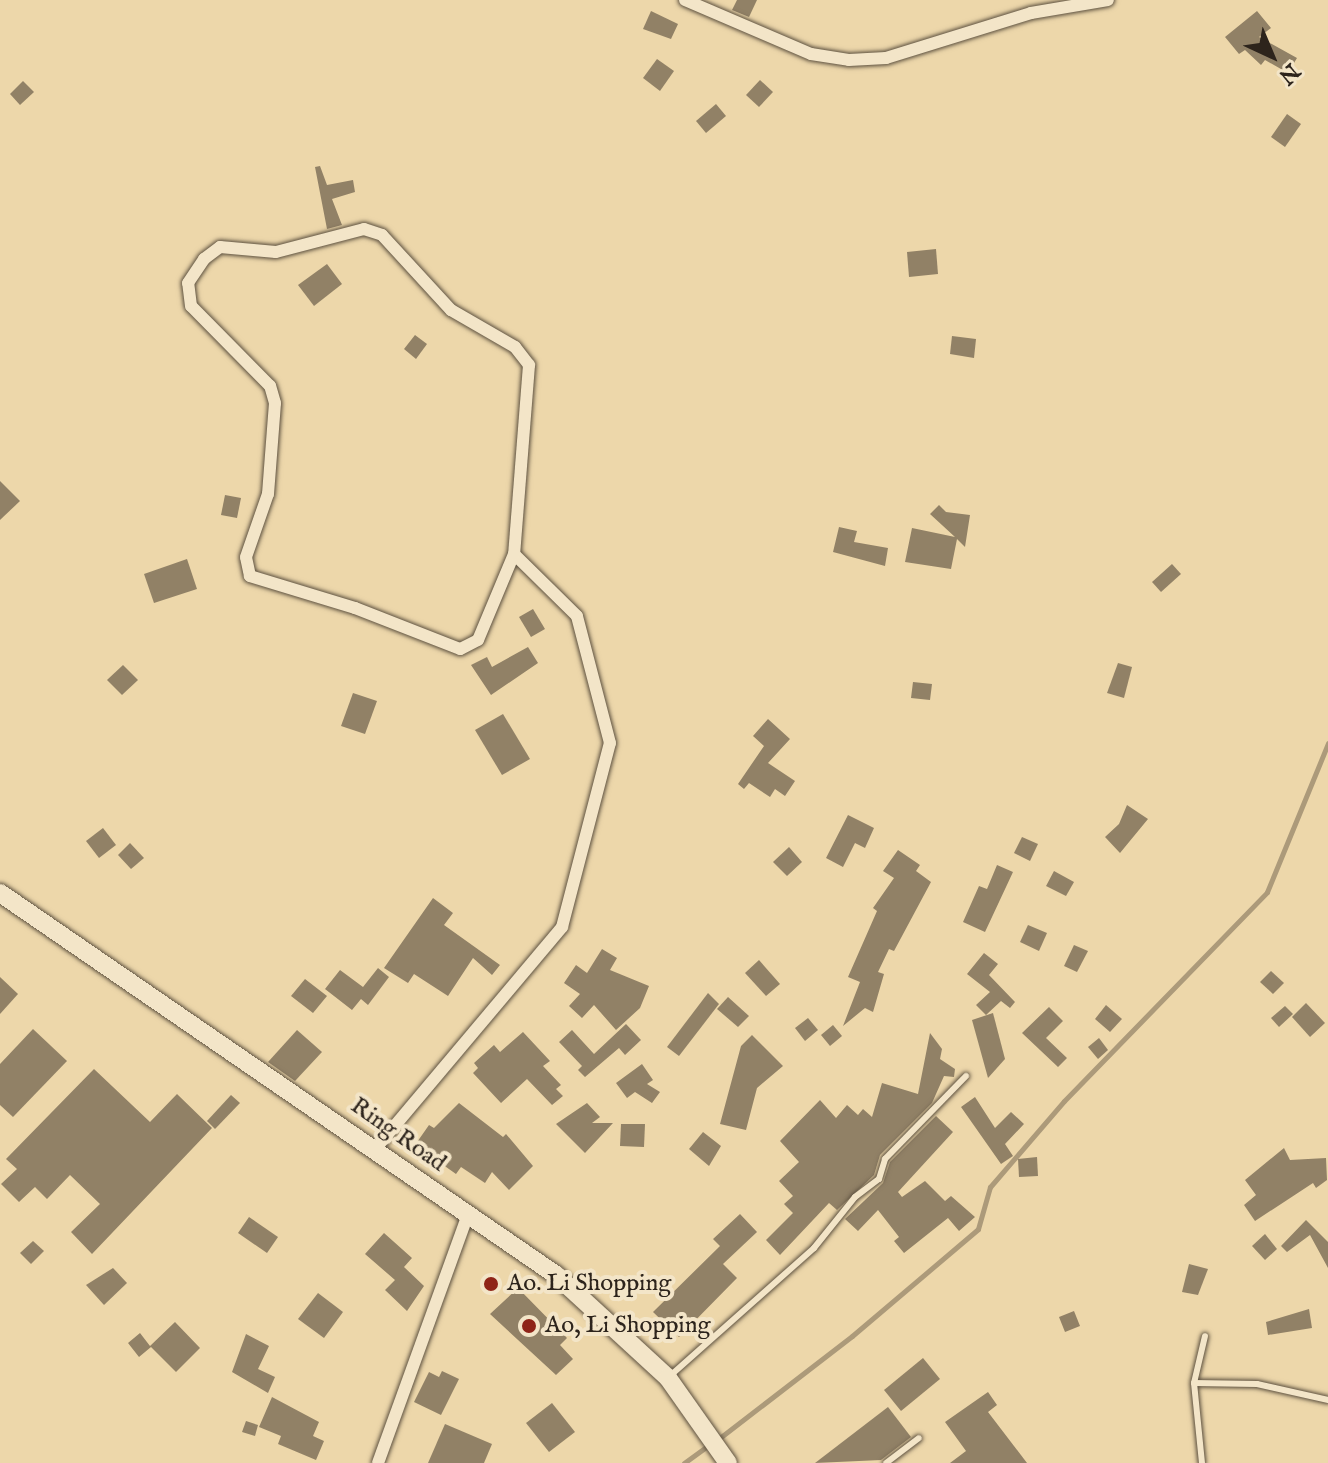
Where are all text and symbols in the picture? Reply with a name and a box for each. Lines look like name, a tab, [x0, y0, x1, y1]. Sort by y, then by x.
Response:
north arrow	[1232, 16, 1312, 96]
text: N	[1272, 57, 1305, 90]
street label: Ring Road	[345, 1092, 451, 1178]
place label: Ao. Li Shopping	[507, 1270, 671, 1298]
marker: Ao. Li Shopping	[482, 1275, 500, 1293]
place label: Ao, Li Shopping	[545, 1312, 711, 1340]
marker: Ao, Li Shopping	[520, 1317, 538, 1335]

